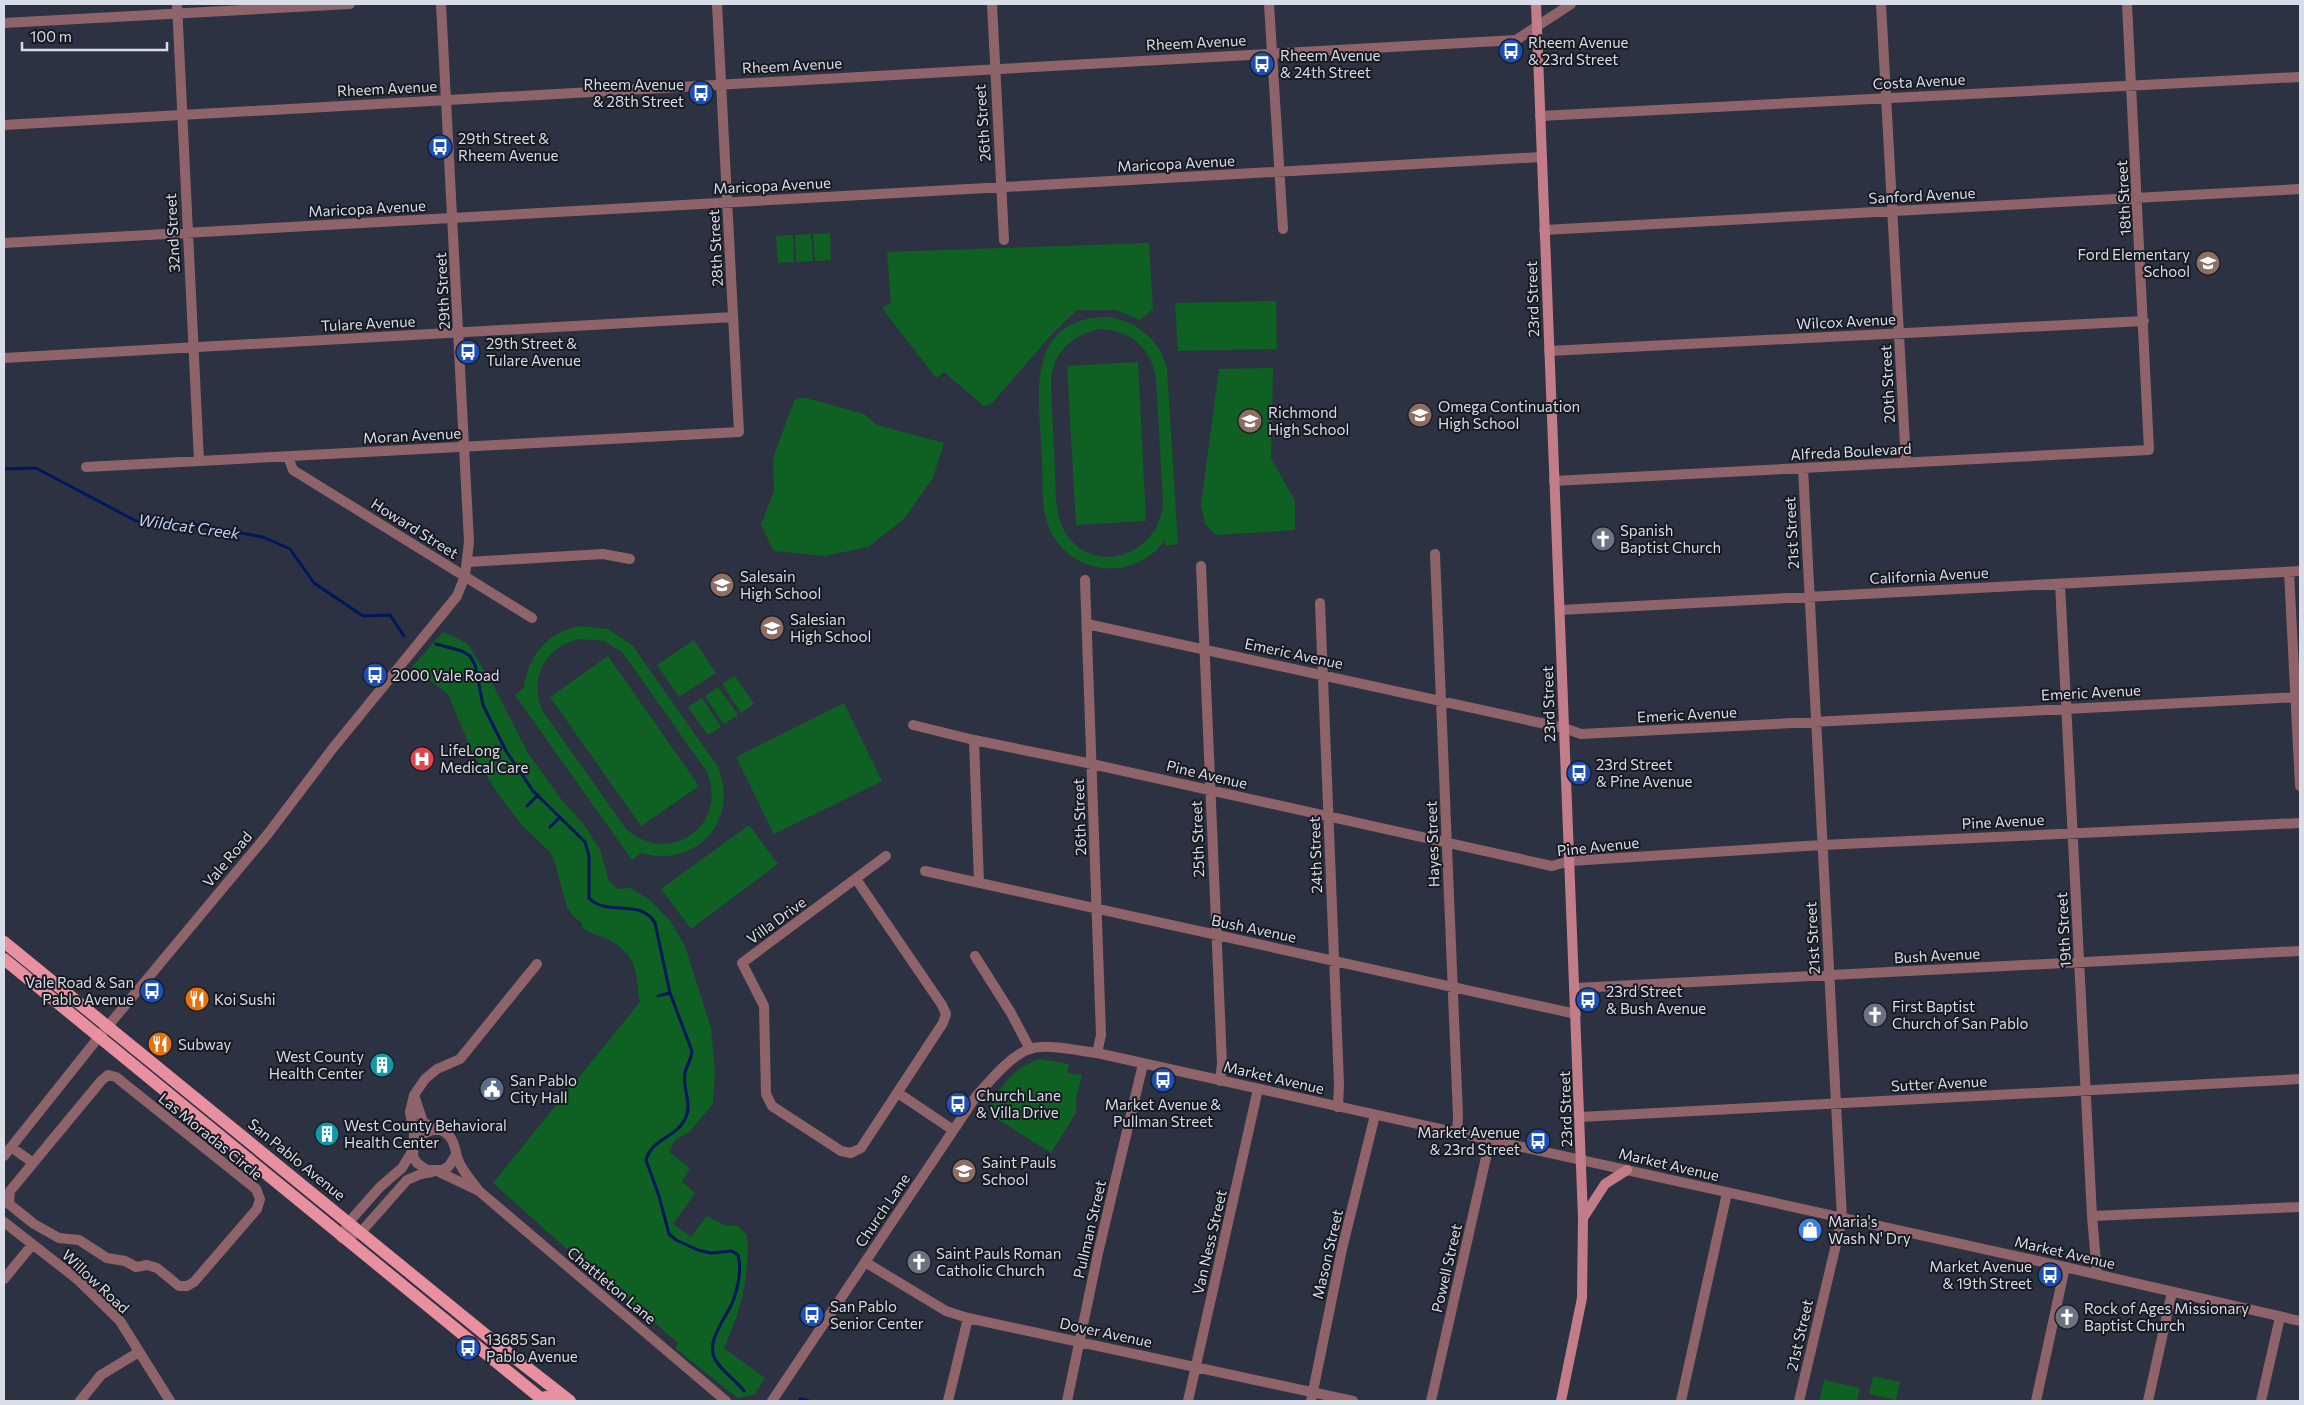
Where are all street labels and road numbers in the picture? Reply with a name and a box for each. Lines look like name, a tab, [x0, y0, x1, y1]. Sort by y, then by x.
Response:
street label: Rheem Avenue	[1145, 30, 1247, 54]
street label: Rheem Avenue	[741, 53, 843, 77]
street label: Costa Avenue	[1872, 70, 1966, 92]
street label: Rheem Avenue	[336, 76, 438, 100]
street label: 26th Street	[970, 84, 994, 162]
street label: Maricopa Avenue	[1117, 151, 1235, 175]
street label: 18th Street	[2112, 160, 2134, 236]
street label: Maricopa Avenue	[713, 173, 831, 197]
street label: Sanford Avenue	[1868, 183, 1976, 207]
street label: 32nd Street	[161, 193, 183, 273]
street label: Maricopa Avenue	[308, 196, 426, 220]
street label: 28th Street	[704, 209, 726, 287]
street label: 29th Street	[431, 252, 453, 330]
street label: 23rd Street	[1522, 260, 1542, 338]
street label: Wilcox Avenue	[1796, 309, 1896, 333]
street label: Tulare Avenue	[320, 312, 416, 334]
street label: 20th Street	[1876, 345, 1898, 423]
street label: Moran Avenue	[362, 423, 462, 447]
street label: Alfreda Boulevard	[1790, 439, 1912, 463]
street label: Howard Street	[368, 494, 462, 562]
street label: 21st Street	[1780, 496, 1802, 570]
street label: California Avenue	[1869, 563, 1989, 587]
street label: Emeric Avenue	[1243, 634, 1345, 672]
street label: 23rd Street	[1538, 665, 1558, 743]
street label: Emeric Avenue	[2041, 680, 2142, 704]
street label: Emeric Avenue	[1637, 702, 1738, 726]
street label: Pine Avenue	[1165, 756, 1249, 792]
street label: 26th Street	[1069, 778, 1089, 856]
street label: 25th Street	[1187, 800, 1207, 878]
street label: Hayes Street	[1421, 801, 1443, 887]
street label: Pine Avenue	[1961, 810, 2045, 832]
street label: 24th Street	[1305, 816, 1325, 894]
street label: Vale Road	[199, 828, 255, 890]
street label: Pine Avenue	[1556, 833, 1640, 859]
street label: Villa Drive	[743, 892, 809, 947]
street label: 19th Street	[2052, 892, 2074, 968]
street label: 21st Street	[1801, 901, 1823, 975]
street label: Bush Avenue	[1210, 910, 1298, 946]
street label: Bush Avenue	[1893, 944, 1981, 966]
street label: Market Avenue	[1222, 1057, 1326, 1097]
street label: 23rd Street	[1555, 1070, 1575, 1148]
street label: Sutter Avenue	[1891, 1071, 1988, 1095]
street label: Las Moradas Circle	[155, 1089, 267, 1183]
street label: San Pablo Avenue	[245, 1114, 349, 1204]
street label: Market Avenue	[1617, 1144, 1721, 1184]
street label: Church Lane	[851, 1170, 913, 1250]
street label: Pullman Street	[1069, 1178, 1109, 1280]
street label: Van Ness Street	[1188, 1188, 1230, 1296]
street label: Mason Street	[1308, 1207, 1346, 1301]
street label: Powell Street	[1427, 1222, 1465, 1314]
street label: Market Avenue	[2013, 1232, 2117, 1272]
street label: Chattleton Lane	[564, 1243, 660, 1327]
street label: Willow Road	[59, 1245, 133, 1317]
street label: 21st Street	[1782, 1297, 1816, 1373]
street label: Dover Avenue	[1058, 1313, 1154, 1351]

